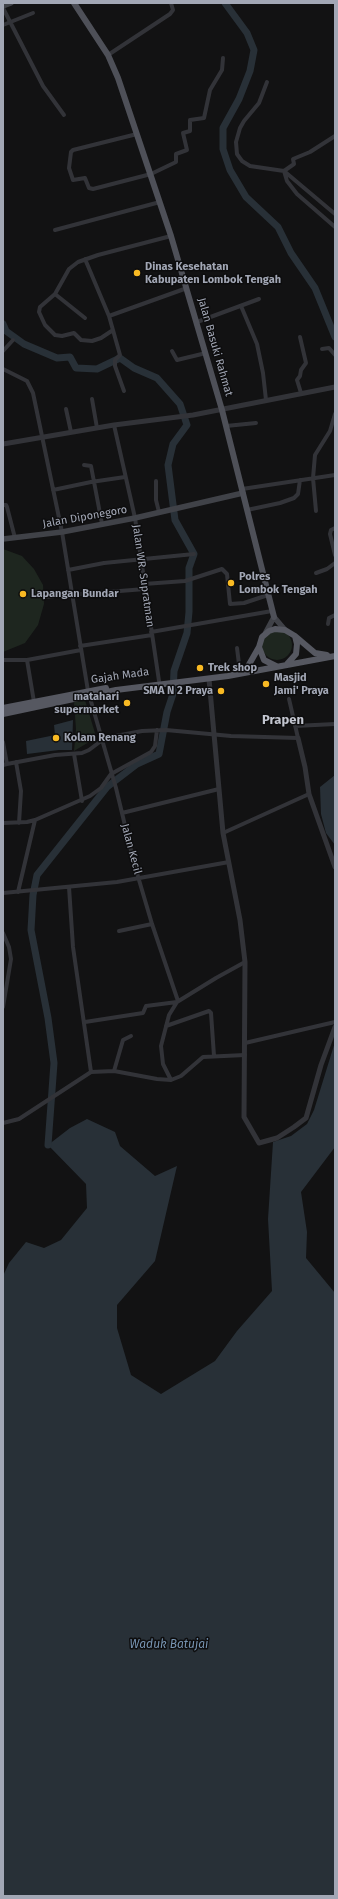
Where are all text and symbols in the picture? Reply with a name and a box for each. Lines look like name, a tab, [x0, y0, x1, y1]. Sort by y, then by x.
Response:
place label: Dinas Kesehatan Kabupaten Lombok Tengah	[145, 260, 281, 286]
marker: Dinas Kesehatan Kabupaten Lombok Tengah	[132, 268, 142, 278]
street label: Jalan Basuki Rahmat	[195, 296, 235, 398]
street label: Jalan Diponegoro	[42, 503, 128, 531]
street label: Jalan WR. Supratman	[129, 524, 157, 628]
place label: Polres Lombok Tengah	[239, 570, 318, 596]
marker: Polres Lombok Tengah	[226, 578, 236, 588]
place label: Lapangan Bundar	[31, 587, 119, 601]
marker: Lapangan Bundar	[18, 589, 28, 599]
place label: Trek shop	[208, 661, 257, 675]
marker: Trek shop	[195, 663, 205, 673]
street label: Gajah Mada	[90, 665, 150, 687]
place label: Masjid Jami' Praya	[274, 671, 329, 697]
marker: Masjid Jami' Praya	[261, 679, 271, 689]
place label: SMA N 2 Praya	[143, 684, 213, 698]
marker: SMA N 2 Praya	[216, 686, 226, 696]
place label: matahari supermarket	[54, 690, 119, 716]
marker: matahari supermarket	[122, 698, 132, 708]
district label: Prapen	[262, 712, 304, 728]
place label: Kolam Renang	[64, 731, 136, 745]
marker: Kolam Renang	[51, 733, 61, 743]
street label: Jalan Kecil	[118, 822, 144, 876]
water label: Waduk Batujai	[130, 1638, 208, 1652]

